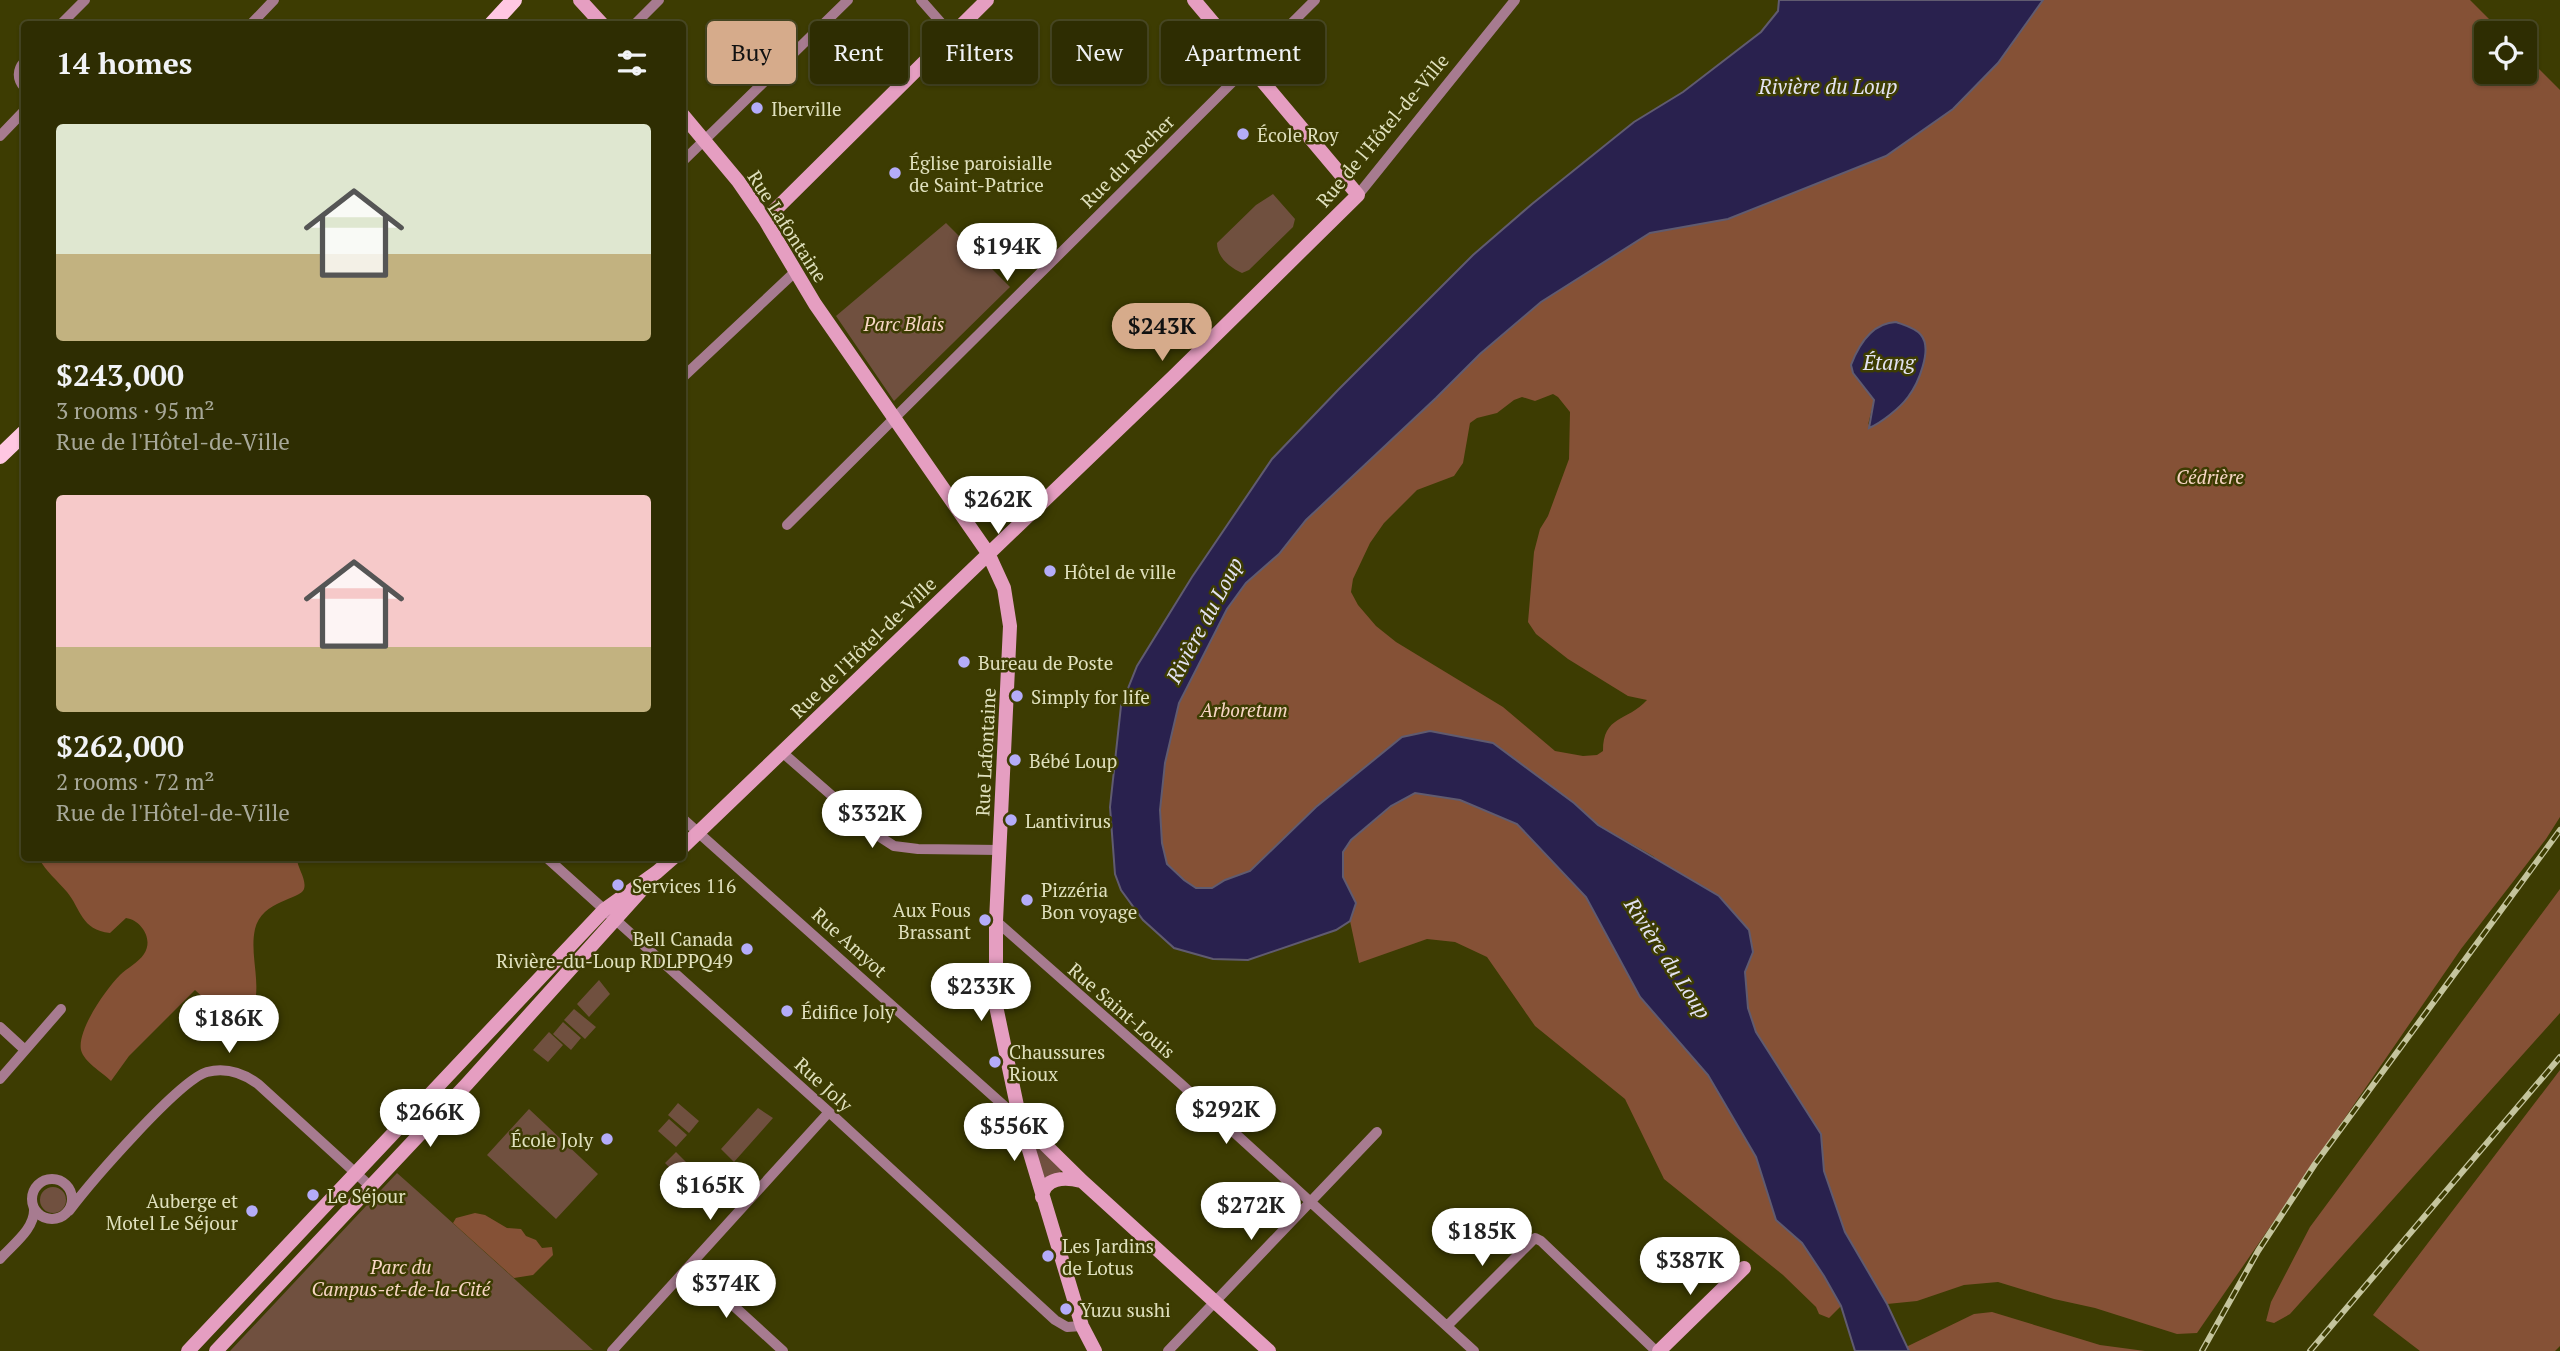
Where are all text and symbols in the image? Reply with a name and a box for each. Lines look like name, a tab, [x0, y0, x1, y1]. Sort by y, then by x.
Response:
chip: Buy	[707, 21, 796, 84]
chip: Rent	[810, 21, 908, 84]
chip: Filters	[922, 21, 1038, 84]
chip: New	[1052, 21, 1147, 84]
chip: Apartment	[1161, 21, 1325, 84]
map controls	[2474, 21, 2537, 84]
button: locate	[2474, 21, 2537, 84]
text: 14 homes	[56, 43, 192, 83]
icon: filters	[613, 44, 651, 82]
street label: Rue de l'Hôtel-de-Ville	[1310, 48, 1454, 212]
water label: Rivière du Loup	[1758, 72, 1897, 100]
place label: Iberville	[771, 96, 842, 121]
marker: Iberville	[749, 100, 765, 116]
street label: Rue du Rocher	[1075, 108, 1180, 213]
place label: École Roy	[1257, 122, 1339, 147]
marker: École Roy	[1235, 126, 1251, 142]
place label: Église paroisialle de Saint-Patrice	[909, 150, 1052, 197]
street label: Rue Lafontaine	[743, 165, 833, 287]
marker: Église paroisialle de Saint-Patrice	[887, 165, 903, 181]
icon: home	[291, 170, 417, 296]
pin: $194K	[958, 224, 1056, 283]
text: $194K	[973, 230, 1041, 261]
pin: $243K	[1113, 304, 1211, 363]
text: $243K	[1128, 310, 1196, 341]
park label: Parc Blais	[863, 311, 945, 336]
water label: Étang	[1862, 348, 1917, 376]
text: $243,000	[56, 355, 184, 395]
text: 3 rooms · 95 m²	[56, 395, 215, 426]
text: Rue de l'Hôtel-de-Ville	[56, 426, 290, 457]
park label: Cédrière	[2176, 464, 2244, 489]
pin: $262K	[949, 476, 1047, 536]
text: $262K	[964, 483, 1032, 514]
icon: home	[291, 541, 417, 667]
water label: Rivière du Loup	[1159, 552, 1249, 689]
place label: Hôtel de ville	[1064, 559, 1176, 584]
marker: Hôtel de ville	[1042, 563, 1058, 579]
street label: Rue de l'Hôtel-de-Ville	[785, 571, 941, 723]
place label: Bureau de Poste	[978, 650, 1113, 675]
marker: Bureau de Poste	[956, 654, 972, 670]
place label: Simply for life	[1031, 684, 1150, 709]
street label: Rue Lafontaine	[969, 687, 1001, 817]
marker: Simply for life	[1009, 688, 1025, 704]
park label: Arboretum	[1199, 697, 1288, 722]
text: $262,000	[56, 726, 184, 766]
place label: Bébé Loup	[1029, 748, 1117, 773]
marker: Bébé Loup	[1007, 752, 1023, 768]
text: 2 rooms · 72 m²	[56, 766, 215, 797]
pin: $332K	[823, 790, 921, 850]
text: Rue de l'Hôtel-de-Ville	[56, 797, 290, 828]
text: $332K	[838, 797, 906, 828]
place label: Lantivirus	[1025, 808, 1111, 833]
marker: Lantivirus	[1003, 812, 1019, 828]
place label: Services 116	[632, 873, 736, 898]
marker: Services 116	[610, 877, 626, 893]
place label: Pizzéria Bon voyage	[1041, 877, 1137, 924]
water label: Rivière du Loup	[1618, 891, 1718, 1024]
marker: Pizzéria Bon voyage	[1019, 892, 1035, 908]
place label: Aux Fous Brassant	[893, 897, 971, 944]
street label: Rue Amyot	[807, 902, 893, 982]
marker: Aux Fous Brassant	[977, 912, 993, 928]
place label: Bell Canada Rivière-du-Loup RDLPPQ49	[496, 926, 733, 973]
marker: Bell Canada Rivière-du-Loup RDLPPQ49	[739, 941, 755, 957]
street label: Rue Saint-Louis	[1063, 957, 1181, 1063]
pin: $233K	[932, 964, 1030, 1023]
text: $233K	[947, 970, 1015, 1001]
pin: $186K	[180, 996, 278, 1055]
place label: Édifice Joly	[801, 999, 895, 1024]
text: $186K	[195, 1002, 263, 1033]
marker: Édifice Joly	[779, 1003, 795, 1019]
place label: Chaussures Rioux	[1009, 1039, 1105, 1086]
street label: Rue Joly	[790, 1051, 858, 1117]
marker: Chaussures Rioux	[987, 1054, 1003, 1070]
pin: $292K	[1177, 1086, 1275, 1146]
pin: $266K	[381, 1090, 479, 1149]
text: $292K	[1192, 1093, 1260, 1124]
text: $266K	[396, 1096, 464, 1127]
pin: $556K	[965, 1104, 1063, 1163]
text: $556K	[980, 1110, 1048, 1141]
place label: École Joly	[511, 1127, 593, 1152]
marker: École Joly	[599, 1131, 615, 1147]
pin: $165K	[661, 1162, 759, 1222]
text: $165K	[676, 1169, 744, 1200]
pin: $272K	[1202, 1182, 1300, 1242]
place label: Le Séjour	[327, 1183, 406, 1208]
marker: Le Séjour	[305, 1187, 321, 1203]
place label: Auberge et Motel Le Séjour	[106, 1188, 239, 1235]
text: $272K	[1217, 1189, 1285, 1220]
marker: Auberge et Motel Le Séjour	[244, 1203, 260, 1219]
pin: $185K	[1433, 1208, 1531, 1268]
text: $185K	[1448, 1215, 1516, 1246]
place label: Les Jardins de Lotus	[1062, 1233, 1154, 1280]
pin: $387K	[1641, 1238, 1739, 1297]
text: $387K	[1656, 1244, 1724, 1275]
marker: Les Jardins de Lotus	[1040, 1248, 1056, 1264]
park label: Parc du Campus-et-de-la-Cité	[312, 1254, 491, 1301]
pin: $374K	[677, 1260, 775, 1320]
text: $374K	[692, 1267, 760, 1298]
place label: Yuzu sushi	[1080, 1297, 1171, 1322]
marker: Yuzu sushi	[1058, 1301, 1074, 1317]

